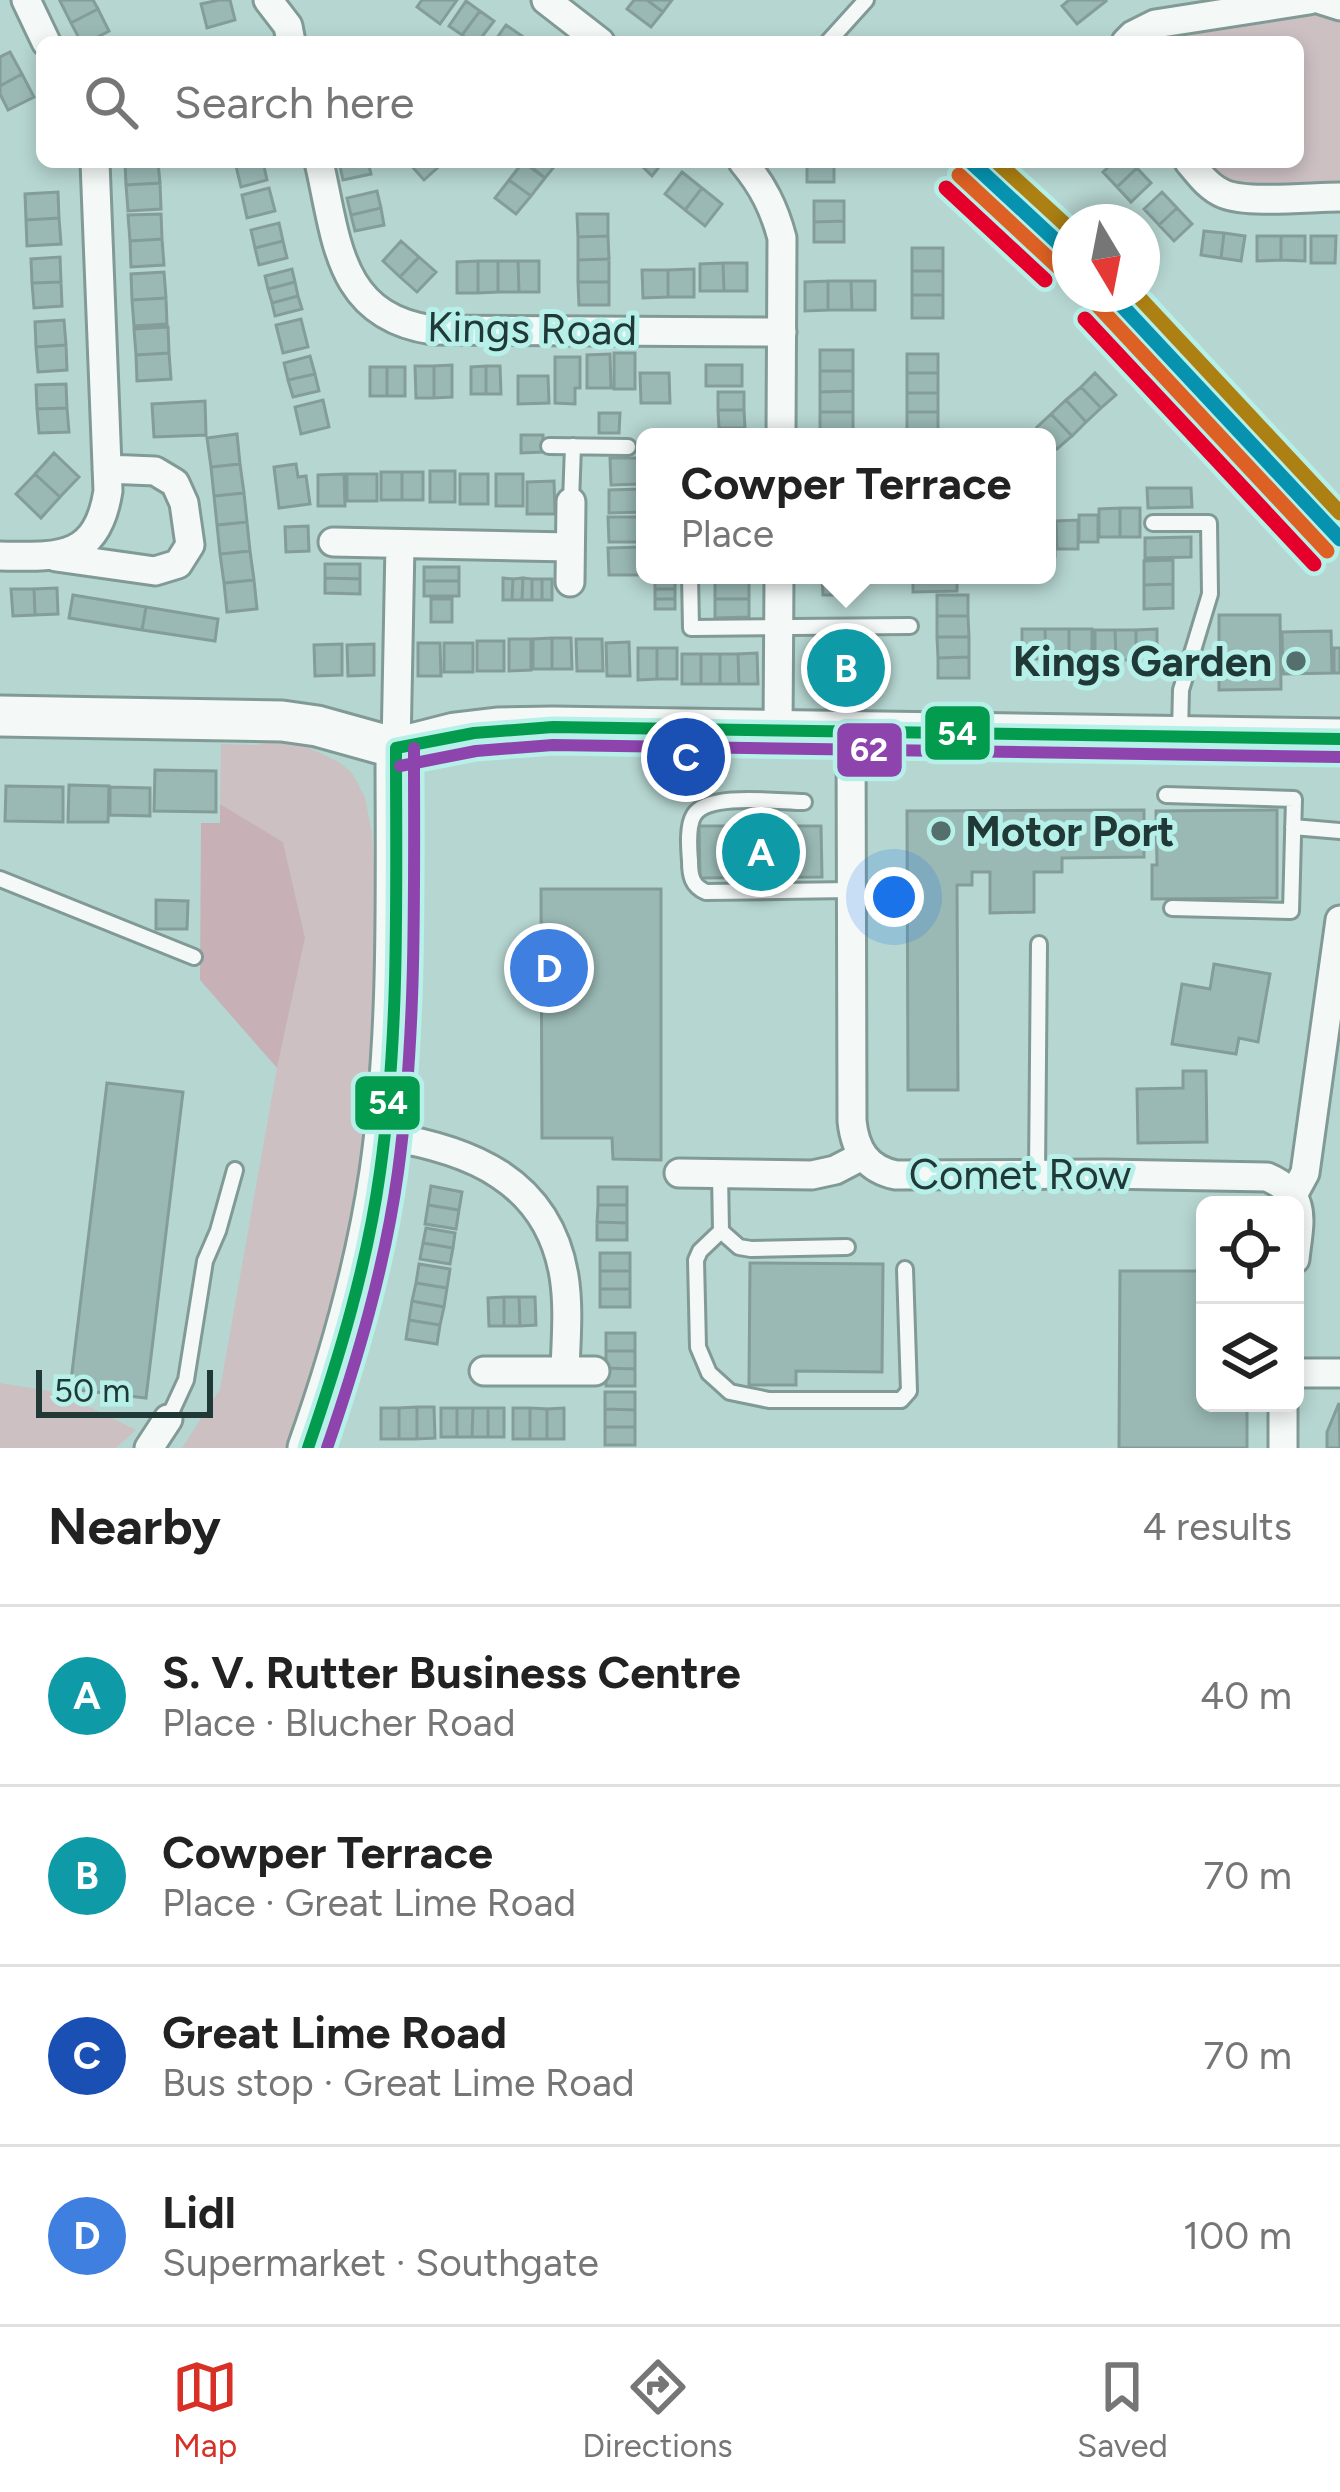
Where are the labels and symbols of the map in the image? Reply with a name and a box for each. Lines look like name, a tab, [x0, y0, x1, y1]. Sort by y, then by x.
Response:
north arrow	[1052, 204, 1160, 312]
street label: Kings Road	[427, 301, 637, 356]
pin: B	[807, 623, 885, 713]
place label: Kings Garden	[1013, 636, 1272, 687]
marker: Kings Garden	[1283, 648, 1309, 674]
line badge: 54	[923, 704, 992, 762]
pin: C	[647, 712, 725, 802]
text: 54	[937, 714, 977, 753]
line badge: 62	[835, 721, 904, 779]
text: 62	[850, 730, 888, 769]
place label: Motor Port	[965, 806, 1174, 857]
pin: A	[722, 807, 800, 897]
marker: Motor Port	[928, 818, 954, 844]
your location	[864, 867, 924, 927]
pin: D	[510, 923, 588, 1013]
line badge: 54	[353, 1074, 422, 1132]
text: 54	[368, 1083, 408, 1122]
street label: Comet Row	[909, 1149, 1131, 1200]
scale bar	[36, 1364, 213, 1417]

